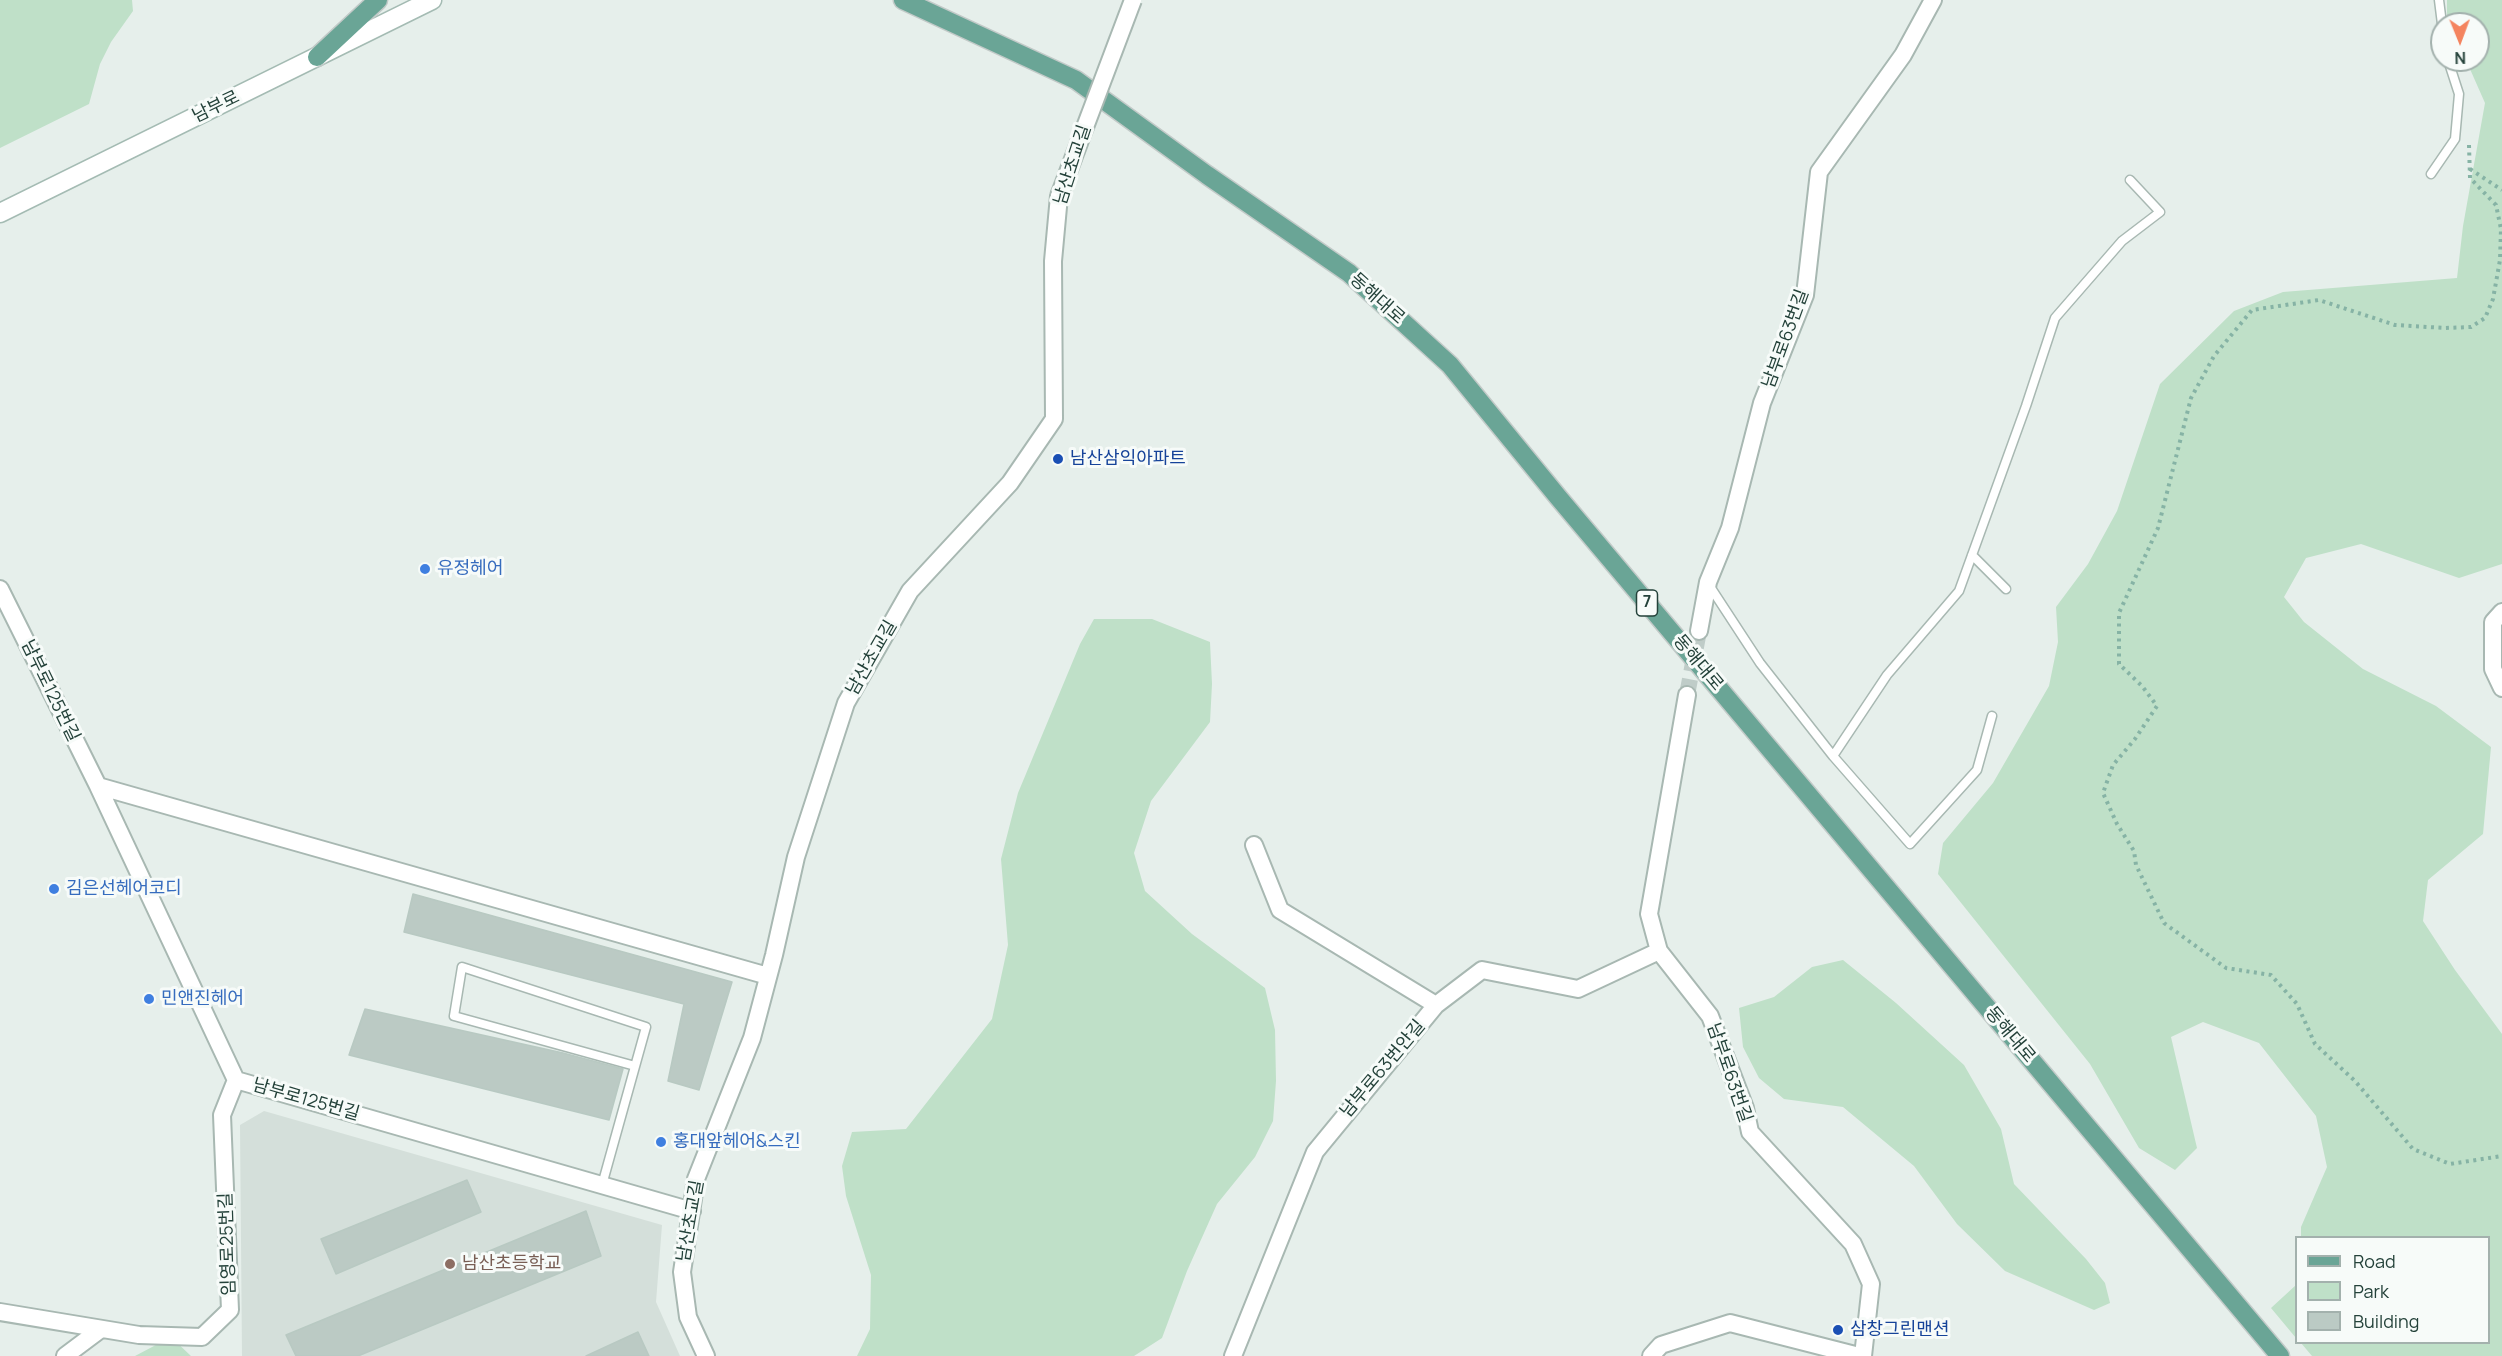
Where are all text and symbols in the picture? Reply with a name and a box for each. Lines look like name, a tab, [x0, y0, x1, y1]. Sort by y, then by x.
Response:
north arrow	[2430, 12, 2490, 72]
text: N	[2454, 47, 2466, 69]
street label: 남부로	[189, 86, 243, 128]
street label: 남산초교길	[1050, 122, 1096, 208]
street label: 동해대로	[1345, 269, 1409, 329]
street label: 남부로63번길	[1758, 286, 1814, 392]
place label: 남산삼익아파트	[1070, 448, 1186, 470]
marker: 남산삼익아파트	[1051, 452, 1065, 466]
place label: 유정헤어	[437, 558, 503, 580]
marker: 유정헤어	[418, 562, 432, 576]
road number: 7	[1636, 590, 1658, 616]
street label: 남산초교길	[842, 617, 902, 699]
street label: 동해대로	[1668, 631, 1728, 695]
street label: 남부로125번길	[16, 637, 84, 745]
place label: 김은선헤어코디	[66, 878, 182, 900]
marker: 김은선헤어코디	[47, 882, 61, 896]
place label: 민앤진헤어	[161, 988, 244, 1010]
marker: 민앤진헤어	[142, 992, 156, 1006]
street label: 동해대로	[1980, 1003, 2040, 1067]
street label: 남부로63번안길	[1336, 1016, 1430, 1122]
street label: 남부로63번길	[1702, 1020, 1756, 1126]
street label: 남부로125번길	[250, 1074, 362, 1126]
place label: 홍대앞헤어&스킨	[673, 1131, 801, 1153]
marker: 홍대앞헤어&스킨	[654, 1135, 668, 1149]
street label: 남산초교길	[673, 1178, 709, 1264]
street label: 임영로25번길	[215, 1192, 241, 1296]
legend	[2295, 1236, 2490, 1344]
text: Road	[2353, 1249, 2396, 1273]
place label: 남산초등학교	[462, 1253, 561, 1275]
marker: 남산초등학교	[443, 1257, 457, 1271]
text: Park	[2353, 1279, 2389, 1303]
text: Building	[2353, 1309, 2419, 1333]
place label: 삼창그린맨션	[1850, 1319, 1949, 1341]
marker: 삼창그린맨션	[1831, 1323, 1845, 1337]

